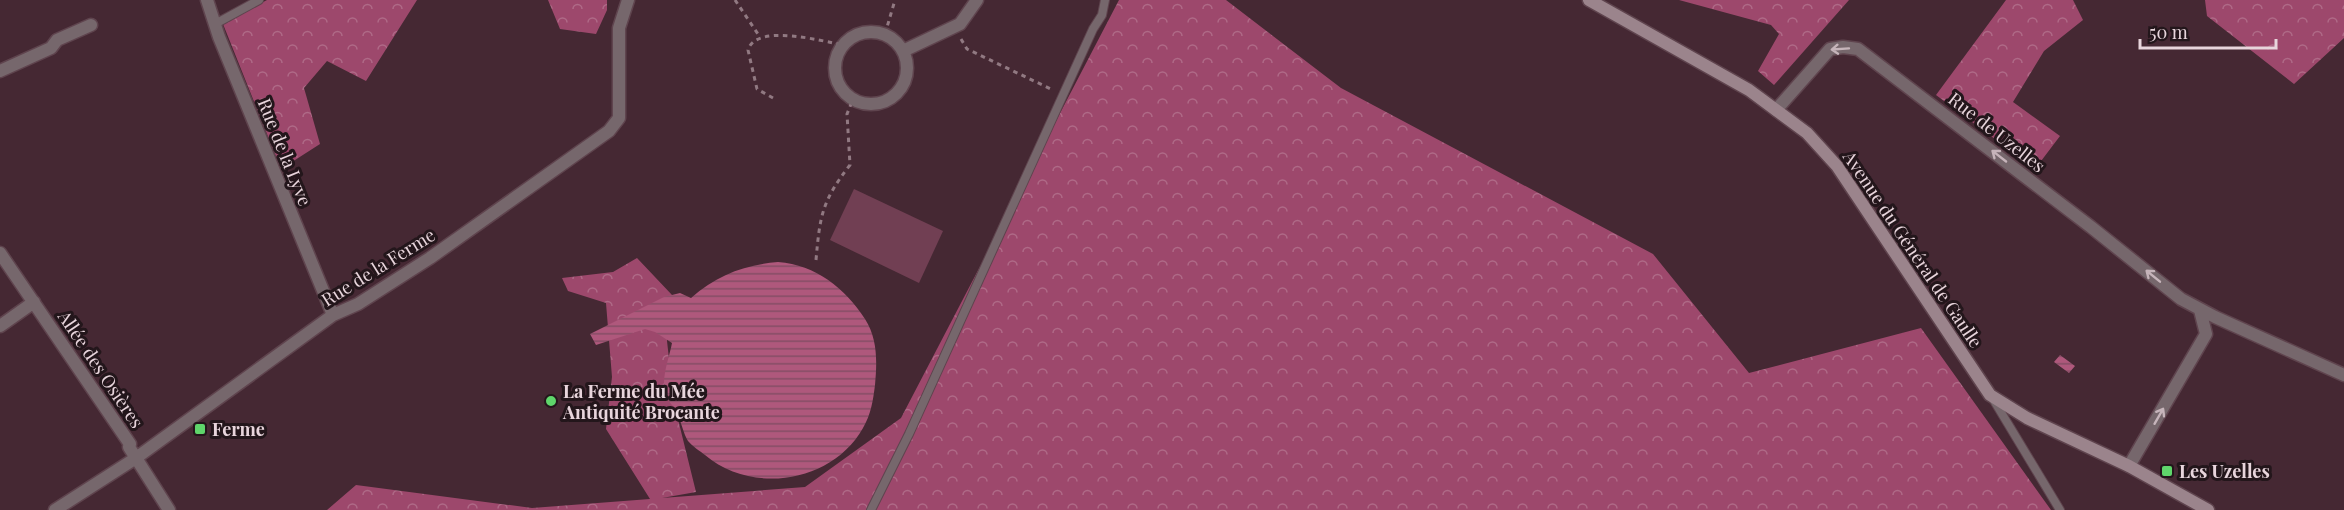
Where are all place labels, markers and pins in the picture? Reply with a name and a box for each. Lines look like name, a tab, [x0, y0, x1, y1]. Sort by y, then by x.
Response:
place label: La Ferme du Mée Antiquité Brocante	[562, 379, 720, 424]
marker: La Ferme du Mée Antiquité Brocante	[544, 394, 558, 408]
place label: Ferme	[212, 417, 265, 441]
marker: Ferme	[193, 422, 207, 436]
place label: Les Uzelles	[2179, 459, 2270, 483]
marker: Les Uzelles	[2160, 464, 2174, 478]

